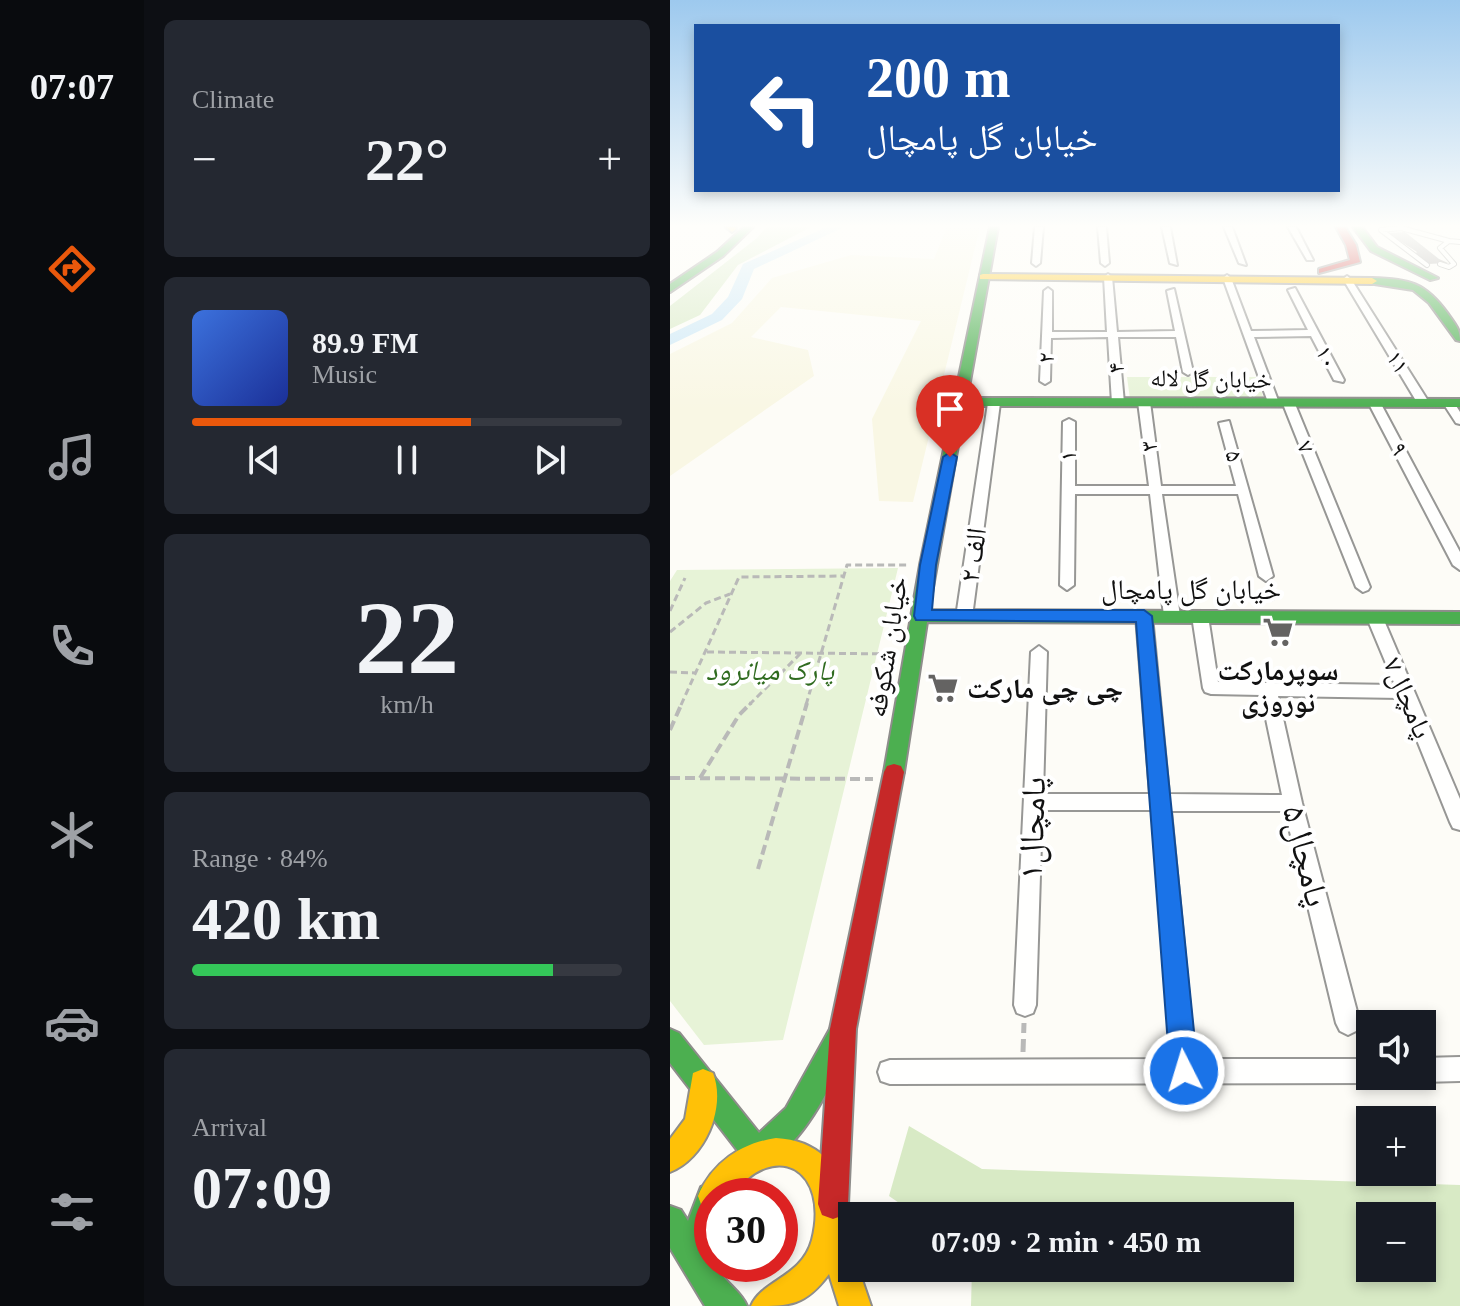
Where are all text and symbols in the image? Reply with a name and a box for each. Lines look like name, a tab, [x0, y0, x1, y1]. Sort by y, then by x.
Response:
text: 200 m	[866, 47, 1011, 109]
icon: left	[734, 56, 838, 160]
text: 07:07	[30, 67, 114, 107]
text: Climate	[192, 85, 274, 114]
text: خیابان گل پامچال	[866, 118, 1098, 158]
text: 22°	[365, 127, 449, 193]
text: −	[192, 135, 217, 184]
text: +	[597, 135, 622, 184]
icon: directions	[44, 241, 100, 297]
text: 89.9 FM	[312, 326, 419, 359]
street label: ۱۰	[1311, 342, 1343, 372]
street label: ۱۱	[1381, 346, 1415, 378]
street label: ۲	[1033, 352, 1059, 364]
text: Music	[312, 360, 377, 389]
street label: ۴	[1103, 362, 1129, 374]
street label: خیابان گل لاله	[1150, 365, 1272, 394]
pin	[916, 375, 984, 457]
icon: arrive	[928, 387, 972, 431]
icon: music	[44, 429, 100, 485]
street label: ۷	[1292, 437, 1320, 457]
icon: previous	[242, 438, 286, 482]
icon: pause	[385, 438, 429, 482]
icon: next	[528, 438, 572, 482]
street label: ۹	[1385, 438, 1413, 460]
street label: ۳	[1135, 439, 1163, 453]
street label: ۵	[1220, 447, 1248, 465]
street label: ۱	[1055, 450, 1081, 462]
street label: ۲ الف	[954, 526, 992, 584]
street label: خیابان شکوفه	[861, 574, 914, 720]
street label: خیابان گل پامچال	[1101, 574, 1281, 607]
text: 22	[355, 580, 459, 695]
supermarket icon: سوپرمارکت نوروزی	[1261, 615, 1295, 649]
icon: phone	[44, 618, 100, 674]
street label: پامچال۷	[1376, 653, 1439, 743]
park label: پارک میانرود	[706, 655, 835, 687]
place label: سوپرمارکت نوروزی	[1217, 655, 1339, 719]
supermarket icon: چی چی مارکت	[926, 671, 960, 705]
place label: چی چی مارکت	[967, 673, 1123, 706]
text: km/h	[380, 690, 434, 719]
street label: پامچال۱	[1012, 776, 1054, 880]
street label: پامچال۵	[1274, 802, 1336, 911]
icon: climate	[44, 807, 100, 863]
text: Range · 84%	[192, 844, 328, 873]
text: 420 km	[192, 886, 380, 952]
icon: car	[44, 995, 100, 1051]
map controls	[1356, 1010, 1436, 1282]
button: sound	[1356, 1010, 1436, 1090]
position arrow	[1142, 1029, 1226, 1113]
button: +	[1356, 1106, 1436, 1186]
text: Arrival	[192, 1113, 267, 1142]
text: 07:09	[192, 1155, 332, 1221]
speed limit sign: 30	[694, 1178, 798, 1282]
icon: filters	[44, 1184, 100, 1240]
button: −	[1356, 1202, 1436, 1282]
text: 07:09 · 2 min · 450 m	[931, 1225, 1201, 1258]

